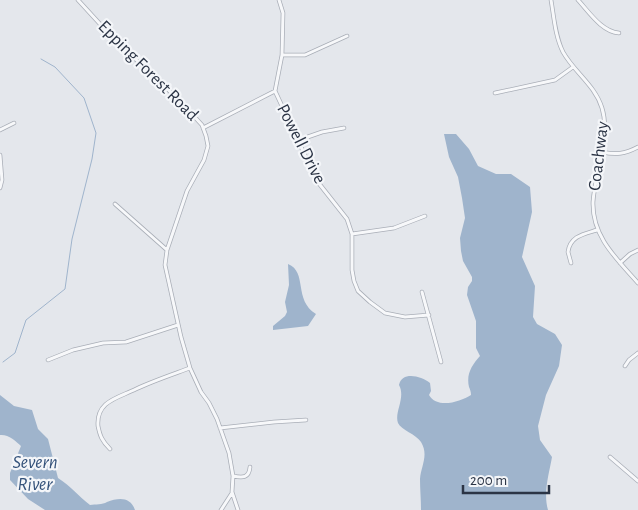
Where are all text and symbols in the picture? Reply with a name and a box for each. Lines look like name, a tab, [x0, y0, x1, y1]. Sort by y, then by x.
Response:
street label: Epping Forest Road	[94, 17, 202, 125]
street label: Powell Drive	[273, 101, 329, 187]
street label: Coachway	[586, 120, 612, 192]
water label: Severn River	[12, 453, 58, 494]
scale bar	[463, 462, 549, 494]
text: 200 m	[470, 473, 507, 488]

